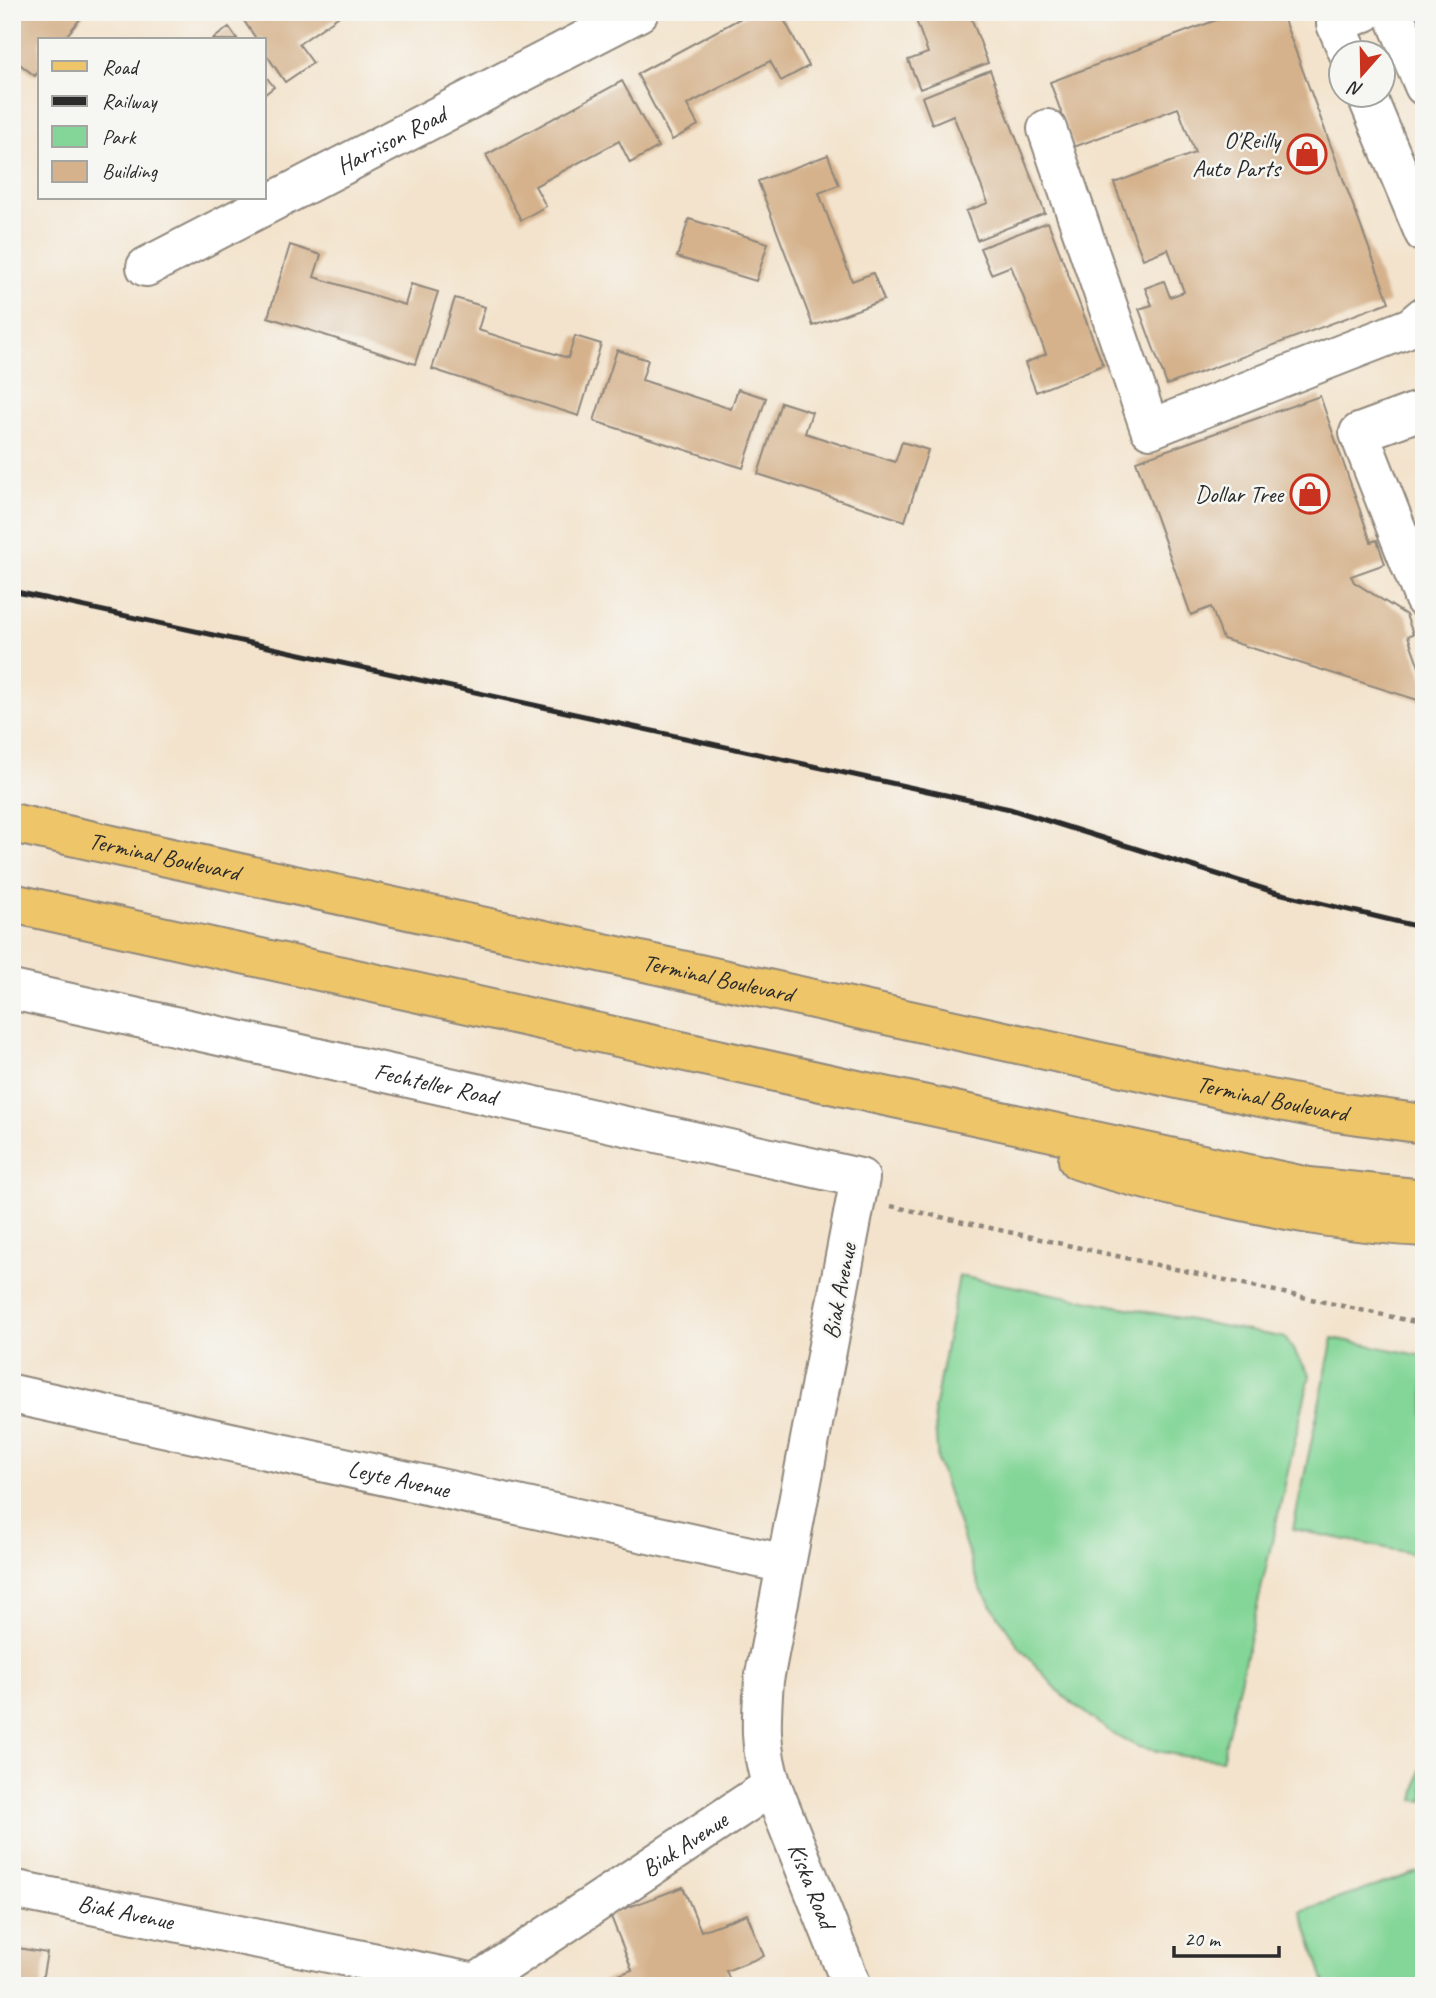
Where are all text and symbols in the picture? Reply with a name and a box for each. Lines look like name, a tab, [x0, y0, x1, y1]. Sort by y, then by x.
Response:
legend	[38, 38, 266, 200]
north arrow	[1328, 38, 1398, 108]
text: Road	[102, 54, 141, 80]
text: N	[1344, 75, 1366, 102]
text: Railway	[102, 88, 158, 114]
street label: Harrison Road	[331, 98, 454, 181]
text: Park	[102, 124, 137, 150]
place label: O'Reilly Auto Parts	[1192, 125, 1283, 183]
shop icon: O'Reilly Auto Parts	[1286, 133, 1328, 175]
text: Building	[102, 158, 159, 184]
shop icon: Dollar Tree	[1289, 473, 1331, 515]
place label: Dollar Tree	[1195, 479, 1285, 509]
street label: Terminal Boulevard	[86, 825, 246, 888]
street label: Terminal Boulevard	[640, 947, 800, 1010]
street label: Fechteller Road	[372, 1056, 503, 1113]
street label: Terminal Boulevard	[1194, 1069, 1353, 1129]
street label: Biak Avenue	[815, 1239, 863, 1341]
street label: Leyte Avenue	[345, 1453, 454, 1505]
street label: Biak Avenue	[636, 1804, 735, 1883]
street label: Kiska Road	[781, 1838, 844, 1936]
street label: Biak Avenue	[75, 1888, 178, 1937]
scale bar	[1174, 1914, 1278, 1958]
text: 20 m	[1184, 1926, 1222, 1952]

